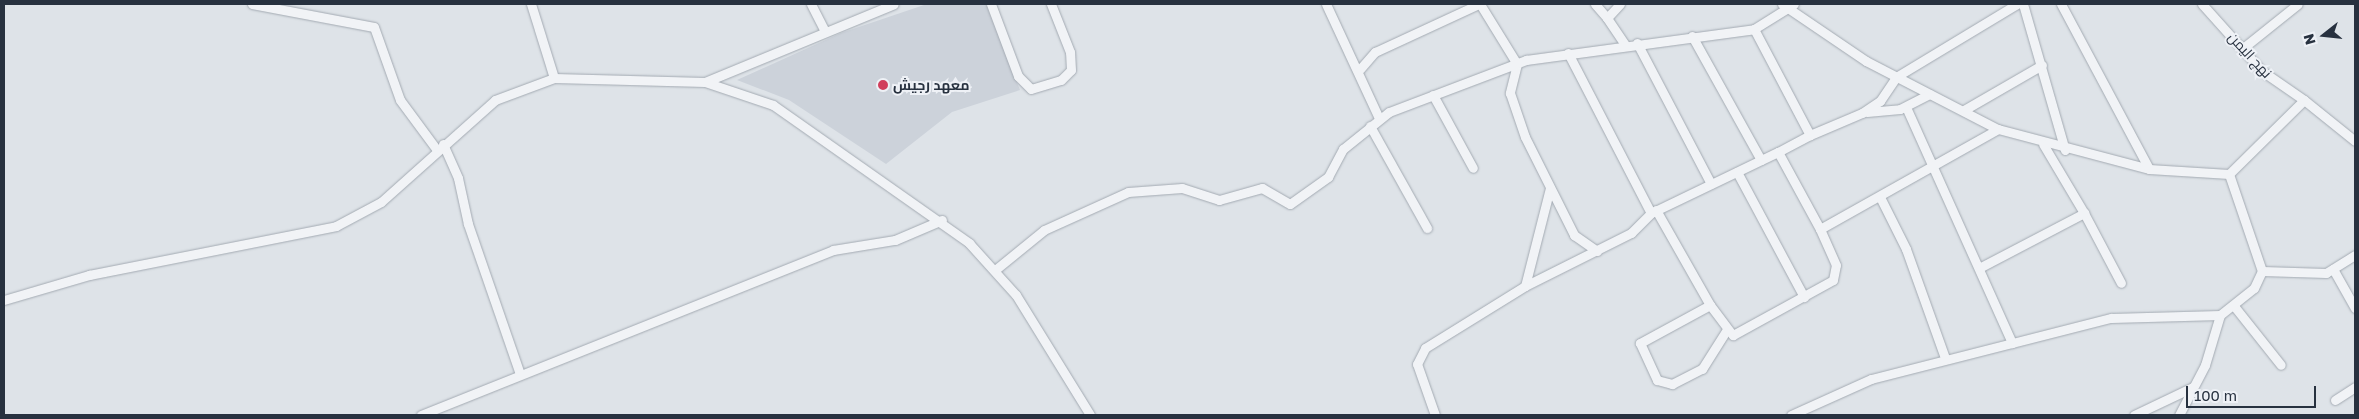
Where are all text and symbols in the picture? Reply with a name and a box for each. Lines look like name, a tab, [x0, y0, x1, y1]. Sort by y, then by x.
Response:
north arrow	[2299, 10, 2349, 60]
street label: نهج اليمن	[2225, 29, 2275, 81]
text: N	[2299, 32, 2319, 47]
place label: معهد رجيش	[893, 77, 969, 93]
marker: معهد رجيش	[877, 79, 889, 91]
scale bar	[2189, 376, 2319, 408]
text: 100 m	[2194, 386, 2237, 404]

